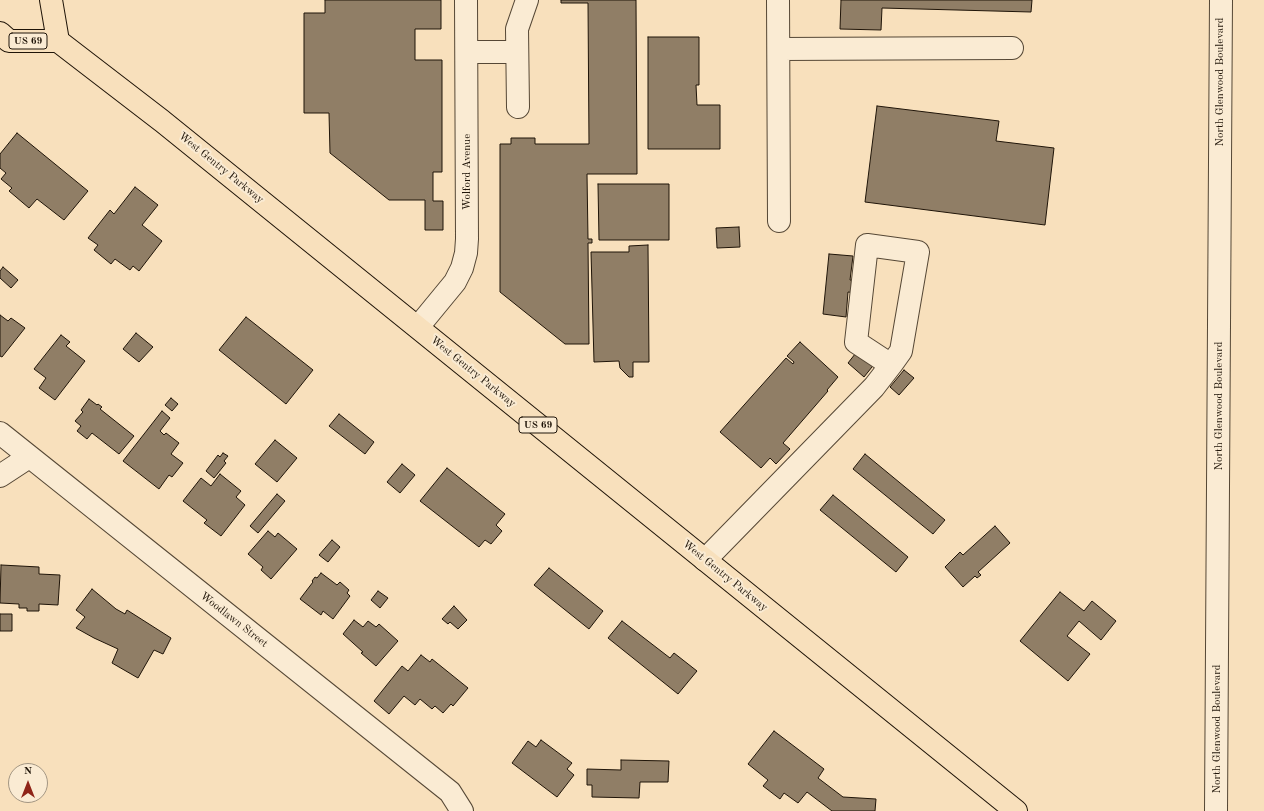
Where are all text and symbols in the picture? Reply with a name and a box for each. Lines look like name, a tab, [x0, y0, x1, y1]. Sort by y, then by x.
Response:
street label: North Glenwood Boulevard	[1213, 17, 1227, 147]
road number: US 69	[9, 33, 47, 49]
street label: West Gentry Parkway	[176, 130, 266, 206]
street label: Wolford Avenue	[460, 134, 474, 210]
street label: West Gentry Parkway	[428, 334, 518, 410]
street label: North Glenwood Boulevard	[1212, 341, 1226, 471]
road number: US 69	[519, 417, 557, 433]
street label: West Gentry Parkway	[680, 538, 770, 614]
street label: Woodlawn Street	[198, 589, 270, 651]
street label: North Glenwood Boulevard	[1210, 664, 1224, 794]
north arrow	[8, 763, 48, 803]
text: N	[24, 766, 32, 777]

